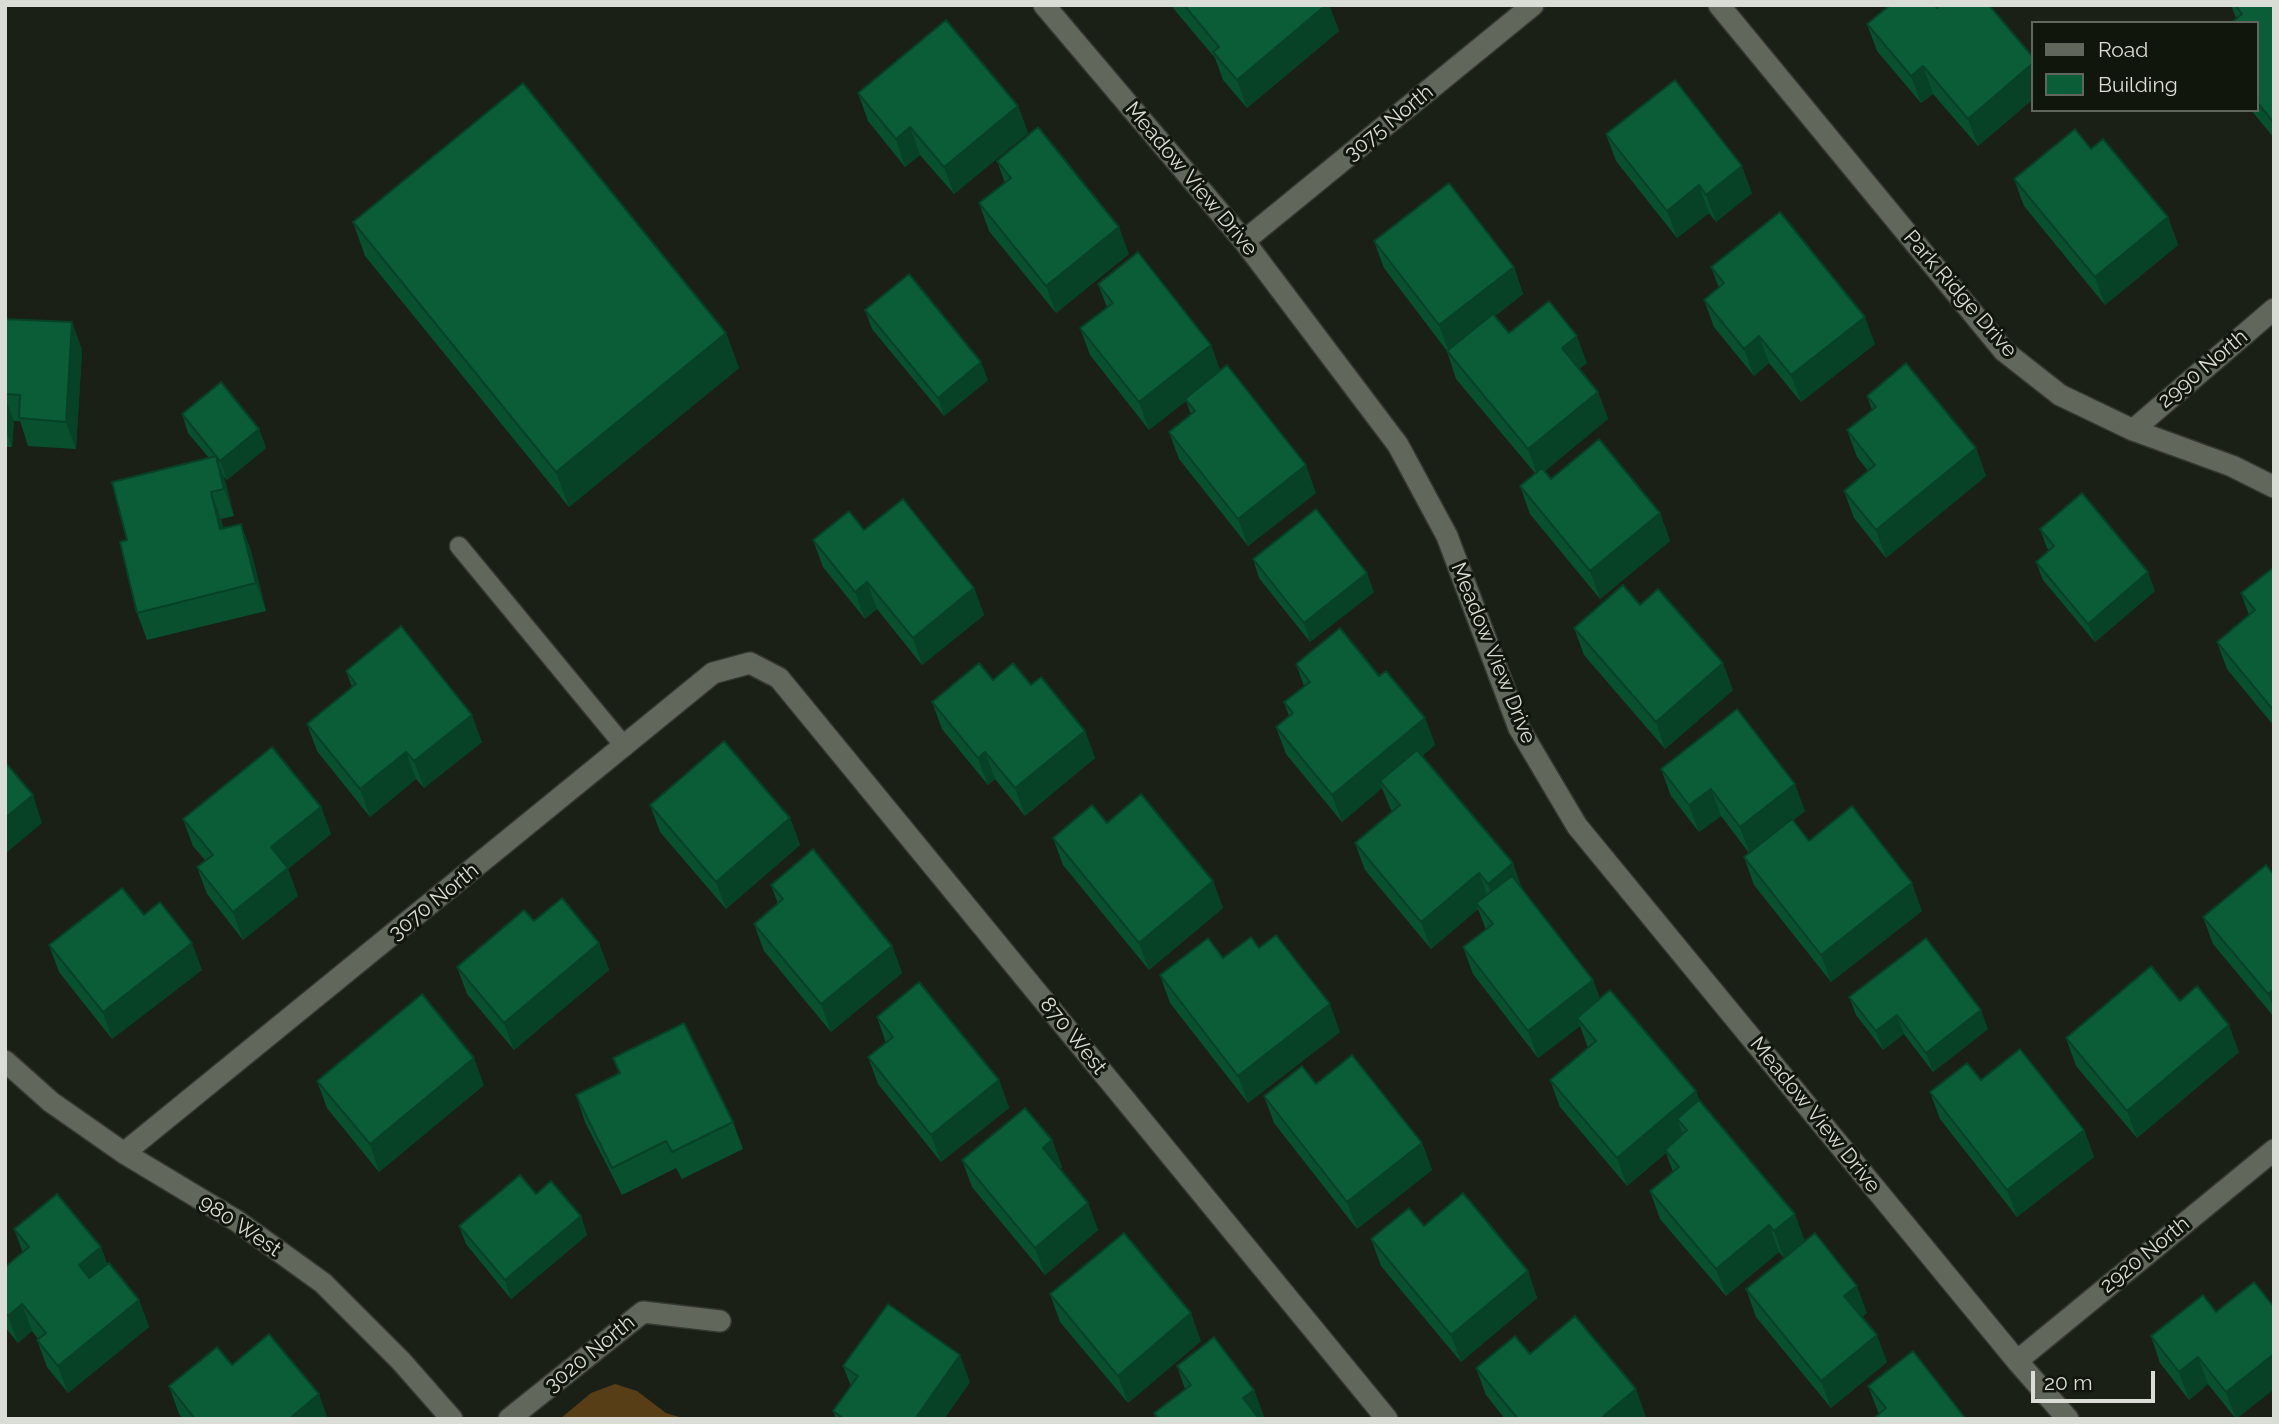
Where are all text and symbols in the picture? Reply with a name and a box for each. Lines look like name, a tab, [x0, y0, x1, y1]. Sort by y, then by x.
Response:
legend	[2030, 21, 2258, 112]
text: Road	[2098, 37, 2148, 62]
text: Building	[2098, 72, 2178, 97]
street label: 3075 North	[1340, 80, 1438, 166]
street label: Meadow View Drive	[1119, 97, 1263, 261]
street label: Park Ridge Drive	[1898, 225, 2022, 363]
street label: 2990 North	[2153, 324, 2253, 414]
street label: Meadow View Drive	[1445, 559, 1541, 747]
street label: 3070 North	[384, 858, 484, 946]
street label: 870 West	[1034, 992, 1112, 1080]
street label: Meadow View Drive	[1744, 1032, 1886, 1198]
street label: 980 West	[194, 1190, 286, 1262]
street label: 2920 North	[2095, 1211, 2195, 1299]
street label: 3020 North	[540, 1310, 640, 1398]
scale bar	[2034, 1358, 2158, 1402]
text: 20 m	[2044, 1370, 2092, 1395]

